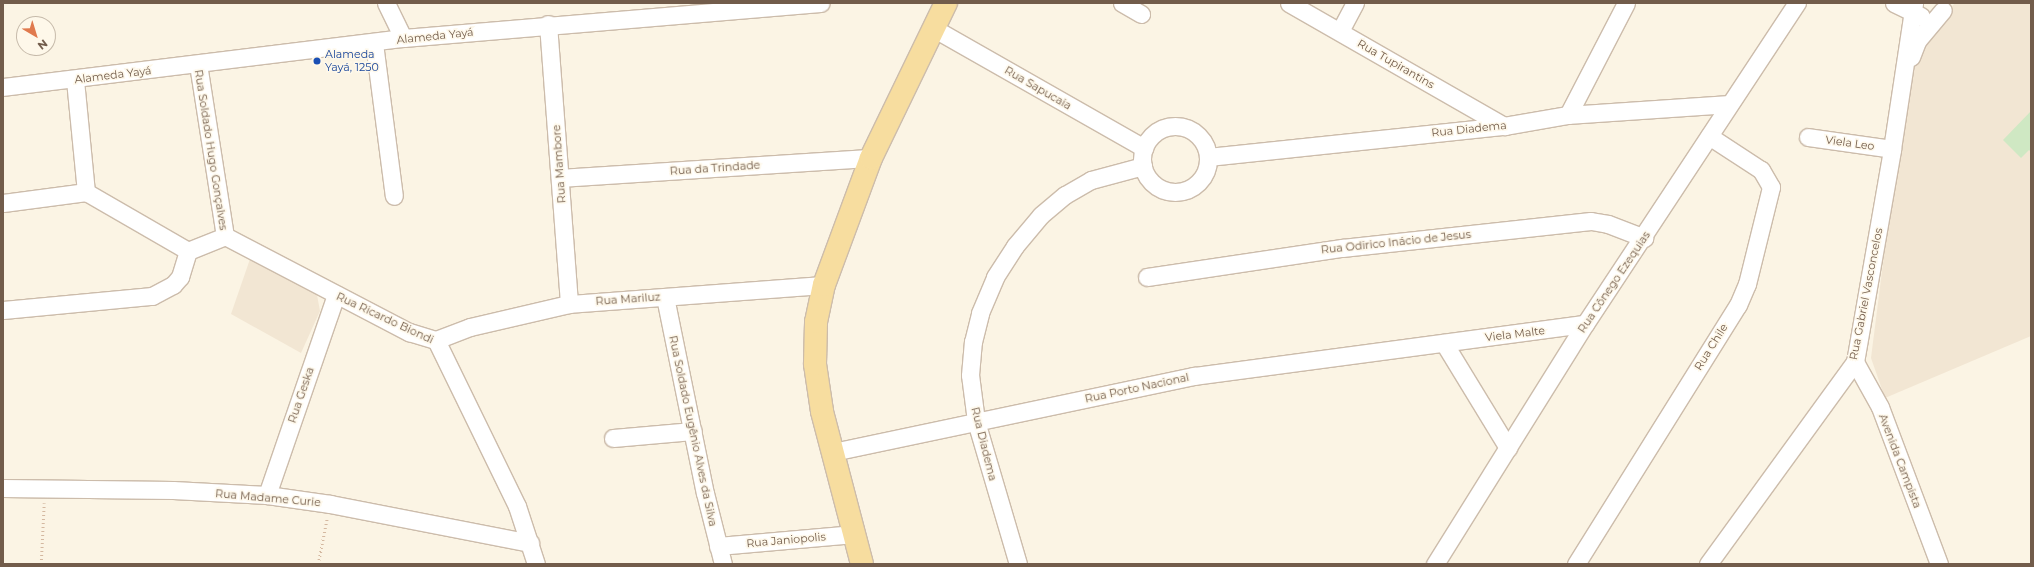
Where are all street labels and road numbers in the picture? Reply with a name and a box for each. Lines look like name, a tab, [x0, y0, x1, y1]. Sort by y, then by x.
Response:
street label: Alameda Yayá	[396, 25, 474, 47]
street label: Rua Tupirantins	[1355, 37, 1437, 91]
street label: Alameda Yayá	[74, 64, 152, 86]
street label: Rua Sapucaia	[1002, 64, 1074, 112]
street label: Rua Soldado Hugo Gonçalves	[192, 69, 230, 231]
street label: Rua Diadema	[1431, 118, 1507, 140]
street label: Rua Mambore	[550, 124, 568, 204]
street label: Viela Leo	[1825, 133, 1875, 153]
street label: Rua da Trindade	[669, 158, 761, 178]
street label: Rua Gabriel Vasconcelos	[1847, 227, 1885, 361]
street label: Rua Odirico Inácio de Jesus	[1320, 228, 1472, 256]
street label: Rua Cônego Ezequias	[1575, 229, 1653, 335]
street label: Rua Ricardo Biondi	[334, 290, 436, 346]
street label: Rua Mariluz	[595, 290, 661, 308]
street label: Rua Chile	[1691, 321, 1731, 373]
street label: Viela Malte	[1484, 324, 1546, 344]
street label: Rua Soldado Eugênio Alves da Silva	[666, 334, 720, 528]
street label: Rua Geska	[285, 365, 317, 425]
street label: Rua Porto Nacional	[1084, 370, 1190, 406]
street label: Rua Diadema	[968, 406, 1000, 482]
street label: Avenida Campista	[1876, 412, 1924, 510]
street label: Rua Madame Curie	[215, 487, 321, 509]
street label: Rua Janiopolis	[746, 530, 826, 550]

